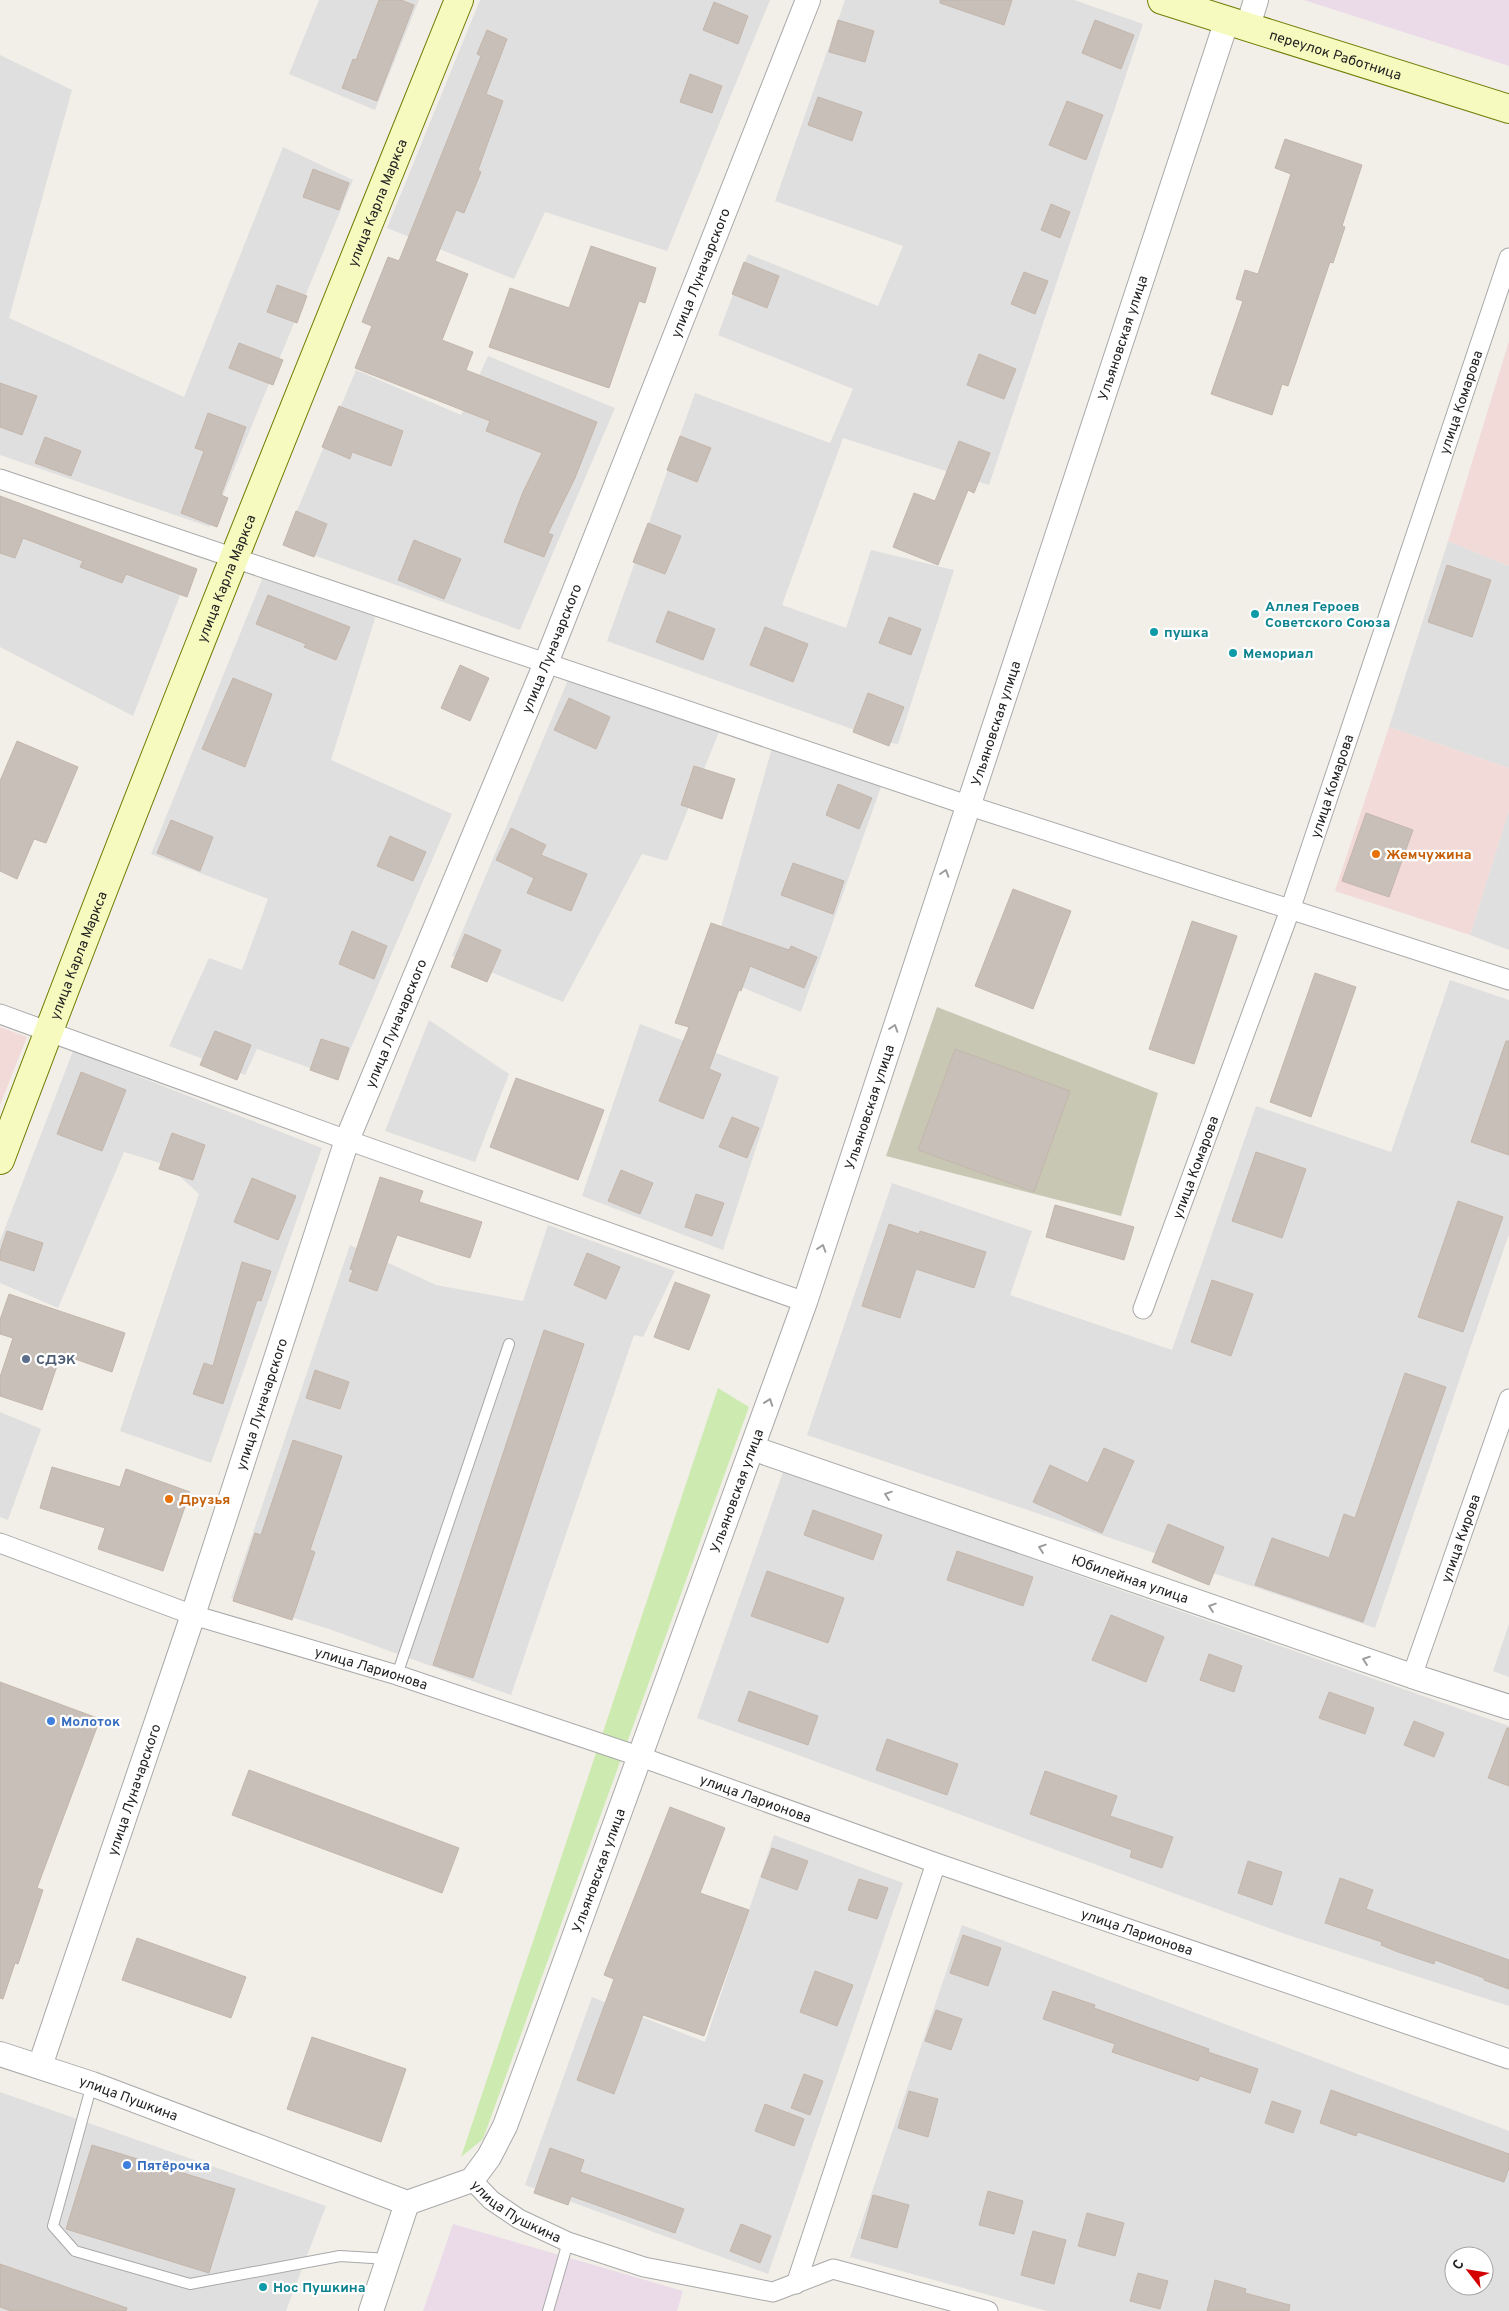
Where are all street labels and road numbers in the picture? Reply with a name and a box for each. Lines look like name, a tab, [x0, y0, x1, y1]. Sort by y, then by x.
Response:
street label: переулок Работница	[1267, 27, 1403, 85]
street label: улица Карла Маркса	[345, 137, 412, 270]
street label: улица Луначарского	[668, 206, 735, 341]
street label: Ульяновская улица	[1095, 273, 1152, 403]
street label: улица Комарова	[1437, 348, 1487, 457]
street label: улица Карла Маркса	[194, 513, 261, 645]
street label: улица Луначарского	[519, 582, 586, 716]
street label: Ульяновская улица	[968, 659, 1025, 789]
street label: улица Комарова	[1308, 732, 1358, 841]
street label: улица Карла Маркса	[47, 889, 112, 1022]
street label: улица Луначарского	[363, 957, 432, 1091]
street label: Ульяновская улица	[842, 1043, 899, 1172]
street label: улица Комарова	[1170, 1114, 1223, 1222]
street label: улица Луначарского	[233, 1336, 292, 1473]
street label: Ульяновская улица	[707, 1427, 768, 1556]
street label: улица Кирова	[1438, 1492, 1485, 1585]
street label: Юбилейная улица	[1069, 1552, 1190, 1608]
street label: улица Ларионова	[312, 1644, 430, 1695]
street label: улица Луначарского	[105, 1722, 166, 1858]
street label: улица Ларионова	[697, 1772, 813, 1827]
street label: Ульяновская улица	[569, 1807, 630, 1935]
street label: улица Ларионова	[1078, 1906, 1195, 1960]
street label: улица Пушкина	[77, 2073, 180, 2126]
street label: улица Пушкина	[467, 2177, 563, 2247]

